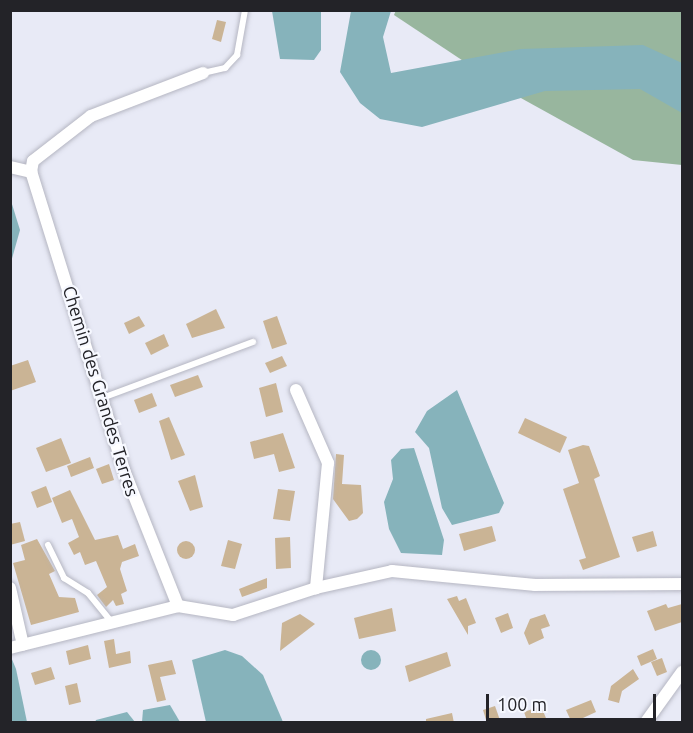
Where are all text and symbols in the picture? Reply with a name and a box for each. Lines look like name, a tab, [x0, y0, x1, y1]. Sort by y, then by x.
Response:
street label: Chemin des Grandes Terres	[59, 283, 143, 499]
scale bar	[489, 682, 658, 720]
text: 100 m	[497, 694, 547, 714]

